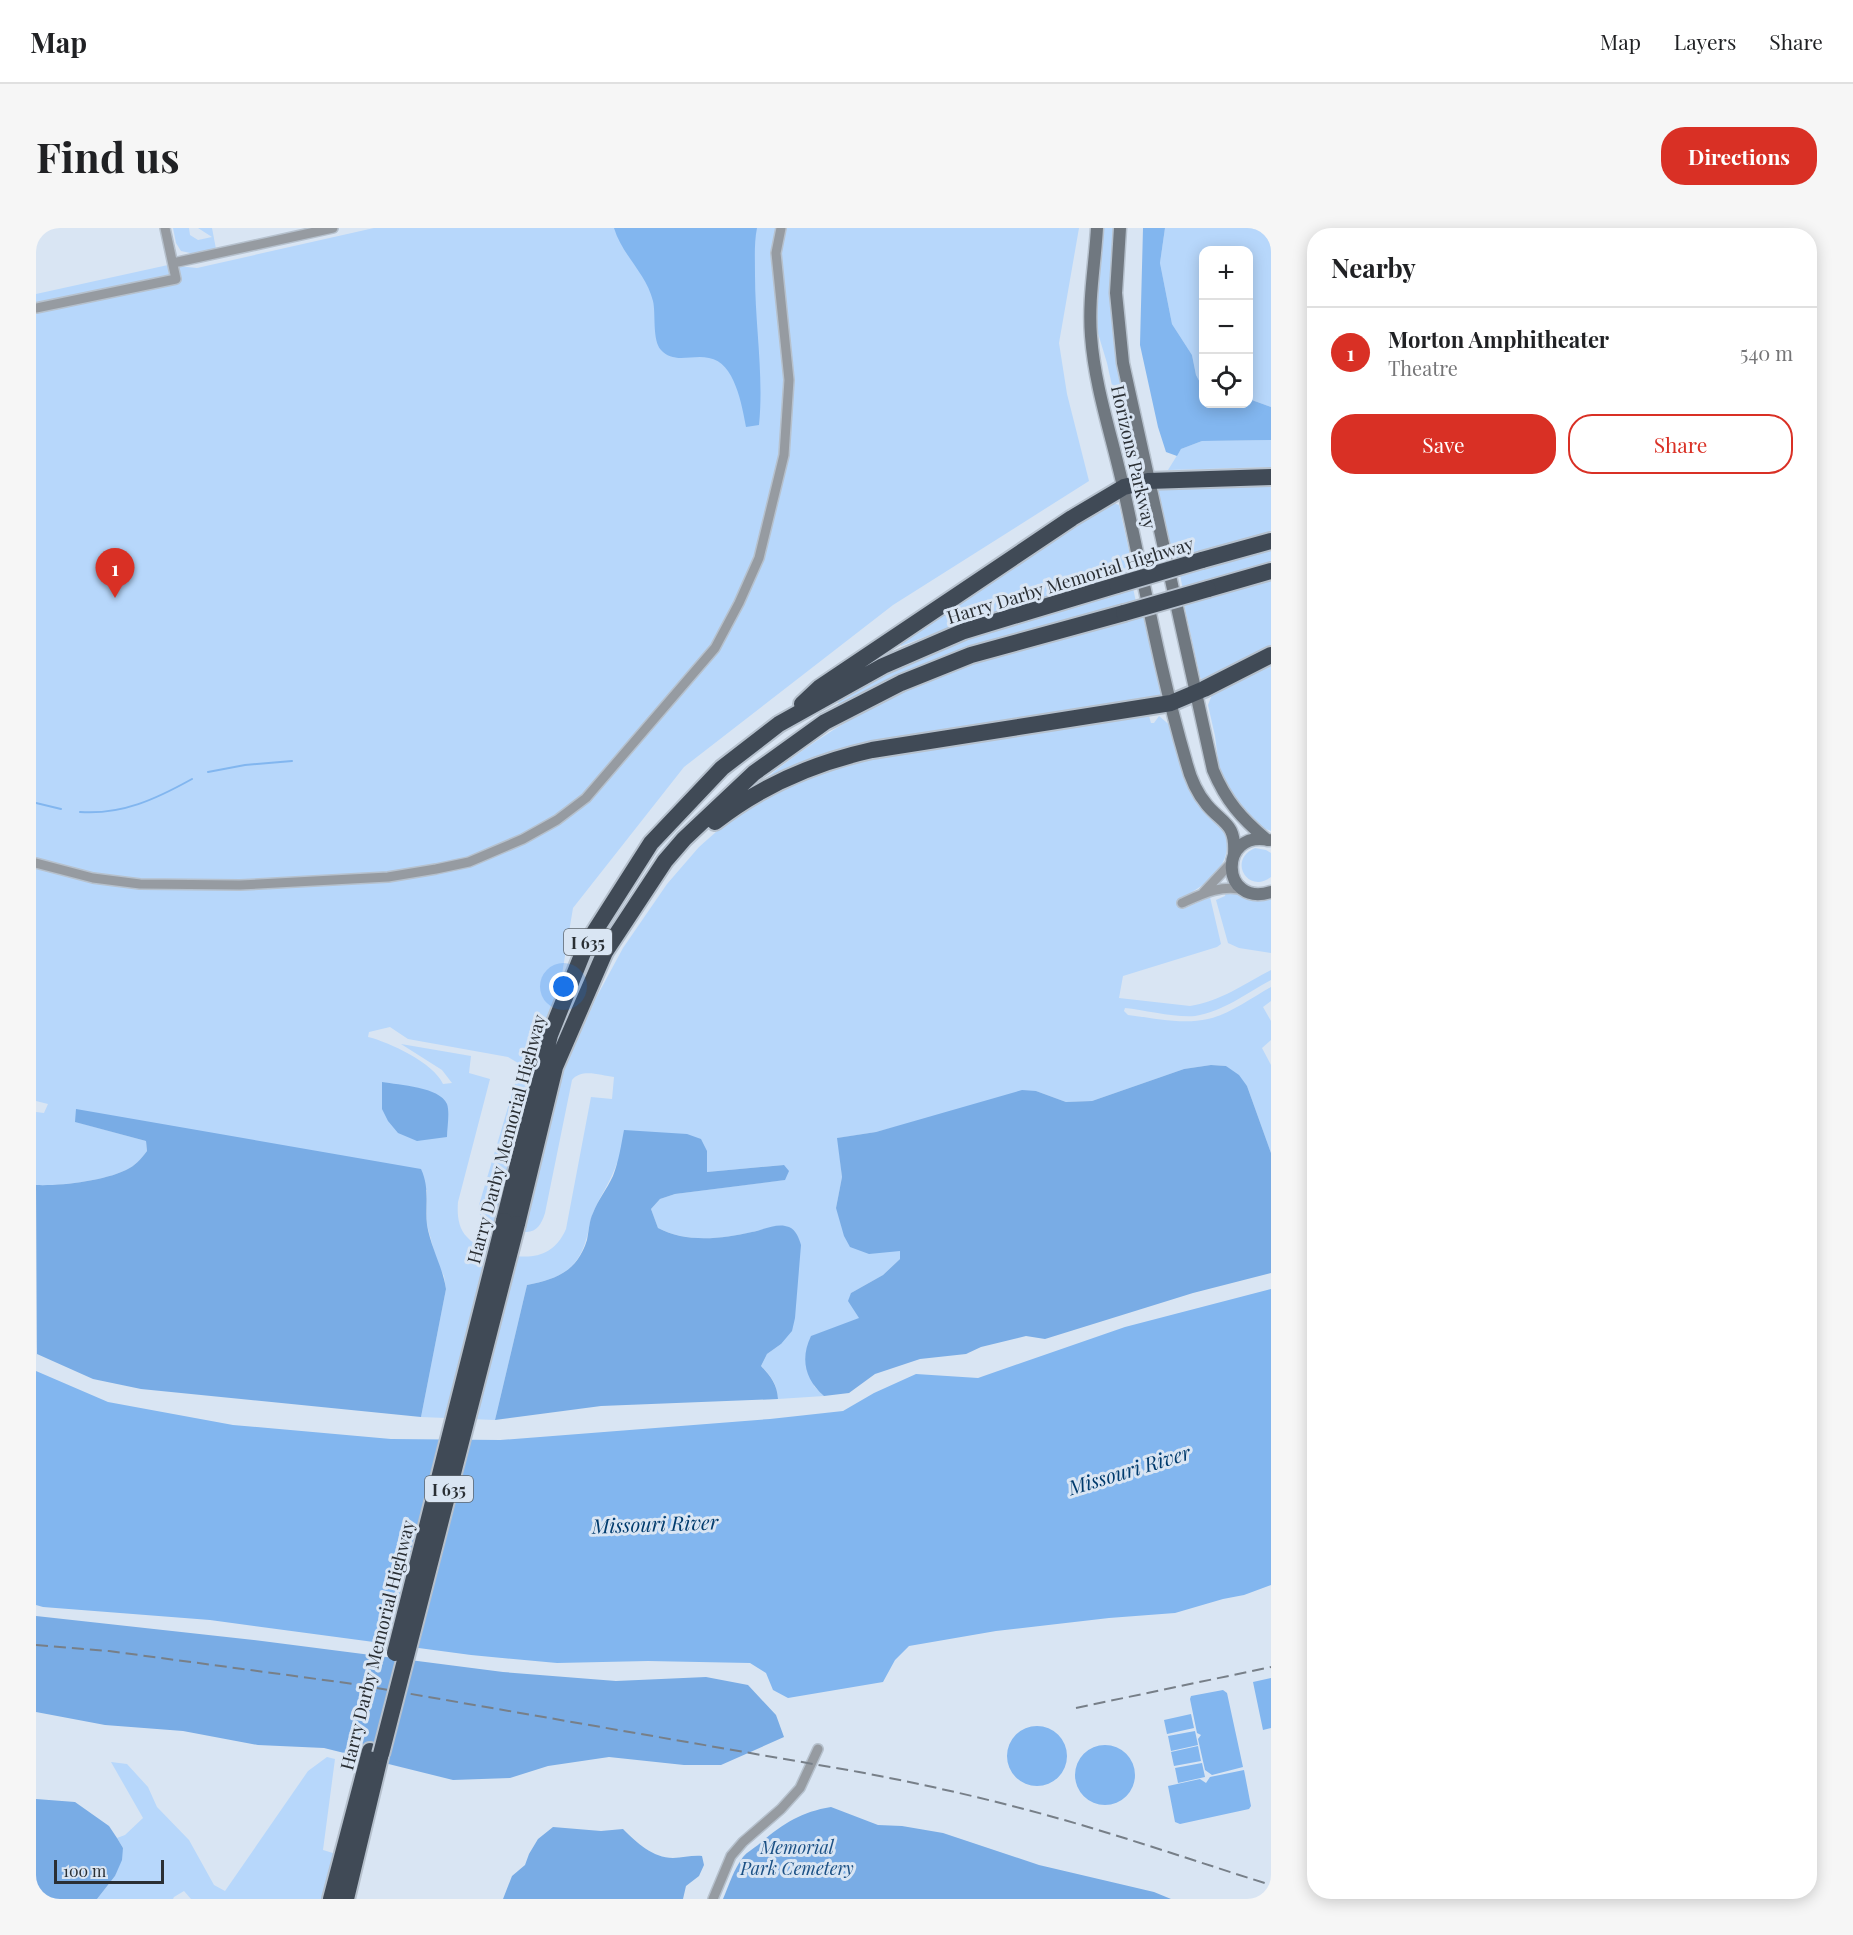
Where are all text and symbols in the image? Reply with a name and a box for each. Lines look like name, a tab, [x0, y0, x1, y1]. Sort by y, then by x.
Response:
text: Map	[30, 23, 87, 60]
text: Map	[1600, 27, 1641, 55]
text: Layers	[1674, 27, 1736, 55]
text: Share	[1769, 27, 1823, 55]
button: Directions	[1661, 127, 1817, 185]
text: Find us	[36, 128, 180, 184]
map controls	[1199, 246, 1253, 408]
button: +	[1199, 246, 1253, 300]
text: Nearby	[1331, 250, 1416, 285]
button: −	[1199, 300, 1253, 354]
text: Morton Amphitheater	[1388, 324, 1609, 354]
text: 1	[1347, 339, 1354, 366]
text: 540 m	[1740, 339, 1793, 366]
button: locate	[1199, 354, 1253, 408]
text: Theatre	[1388, 354, 1458, 381]
street label: Horizons Parkway	[1106, 383, 1162, 531]
button: Save	[1331, 414, 1556, 474]
button: Share	[1568, 414, 1793, 474]
street label: Harry Darby Memorial Highway	[944, 531, 1196, 629]
pin: 1	[96, 548, 134, 598]
road number: I 635	[564, 929, 612, 955]
your location	[549, 972, 578, 1001]
street label: Harry Darby Memorial Highway	[461, 1012, 551, 1266]
water label: Missouri River	[1064, 1437, 1195, 1501]
road number: I 635	[425, 1476, 473, 1502]
water label: Missouri River	[590, 1507, 720, 1539]
street label: Harry Darby Memorial Highway	[334, 1517, 420, 1773]
park label: Memorial Park Cemetery	[739, 1835, 854, 1880]
scale bar	[54, 1857, 164, 1884]
text: 100 m	[63, 1860, 106, 1881]

